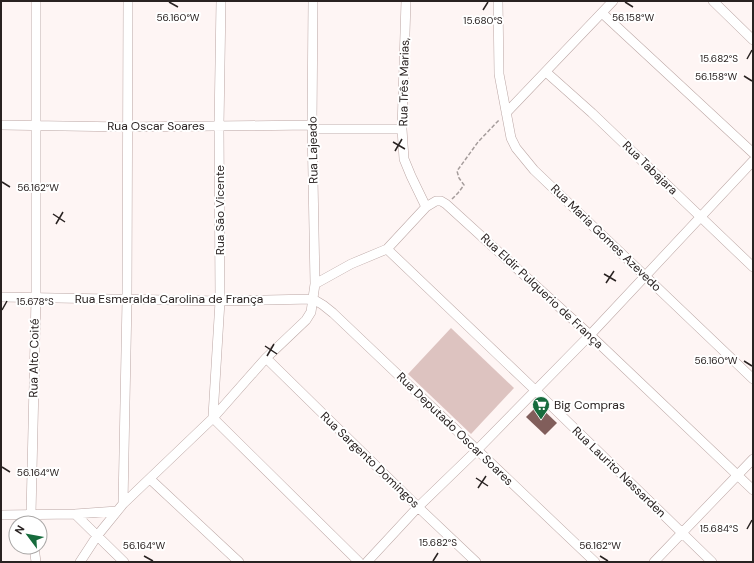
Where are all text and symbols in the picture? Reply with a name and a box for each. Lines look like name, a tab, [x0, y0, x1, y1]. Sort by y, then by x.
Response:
text: 56.160°W	[156, 11, 200, 24]
text: 56.158°W	[612, 11, 654, 24]
text: 15.680°S	[463, 14, 503, 27]
street label: Rua Três Marias,	[395, 38, 413, 126]
text: 15.682°S	[700, 52, 738, 65]
text: 56.158°W	[695, 70, 737, 83]
street label: Rua Lajeado	[304, 116, 322, 184]
street label: Rua Oscar Soares	[107, 118, 205, 134]
street label: Rua Tabajara	[619, 138, 681, 198]
street label: Rua São Vicente	[212, 165, 228, 255]
text: 56.162°W	[17, 181, 59, 194]
street label: Rua Maria Gomes Azevedo	[547, 181, 665, 295]
street label: Rua Eldir Pulquerio de França	[477, 230, 607, 352]
street label: Rua Esmeralda Carolina de França	[75, 291, 263, 307]
text: 15.678°S	[16, 295, 54, 308]
street label: Rua Alto Coité	[25, 318, 43, 398]
text: 56.160°W	[694, 354, 738, 367]
street label: Rua Deputado Oscar Soares	[393, 369, 517, 489]
supermarket icon: Big Compras	[531, 395, 551, 420]
place label: Big Compras	[554, 397, 625, 413]
street label: Rua Sargento Domingos	[317, 408, 423, 512]
street label: Rua Laurito Nassarden	[569, 423, 669, 521]
text: 56.164°W	[17, 466, 59, 479]
north arrow	[8, 515, 48, 555]
text: 15.684°S	[700, 522, 738, 535]
text: N	[11, 523, 28, 537]
text: 15.682°S	[419, 536, 457, 549]
text: 56.164°W	[123, 539, 165, 552]
text: 56.162°W	[579, 539, 621, 552]

